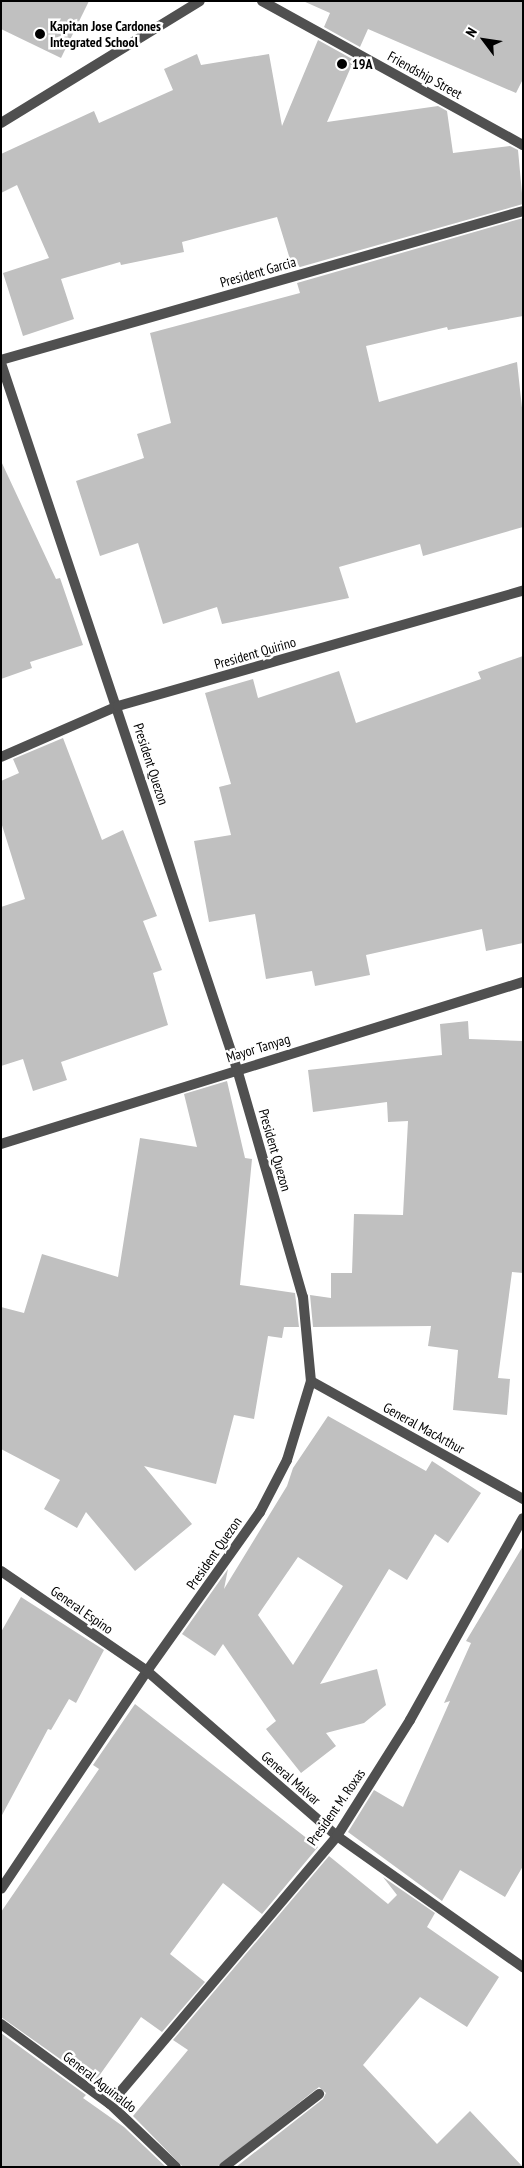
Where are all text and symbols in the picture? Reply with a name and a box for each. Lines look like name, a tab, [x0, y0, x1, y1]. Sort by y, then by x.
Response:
north arrow	[459, 15, 509, 65]
place label: Kapitan Jose Cardones Integrated School	[50, 18, 161, 50]
text: N	[461, 24, 481, 40]
marker: Kapitan Jose Cardones Integrated School	[34, 28, 46, 40]
street label: Friendship Street	[385, 48, 465, 102]
place label: 19A	[352, 56, 372, 72]
marker: 19A	[336, 58, 348, 70]
street label: President Garcia	[218, 253, 298, 291]
street label: President Quirino	[212, 633, 298, 673]
street label: President Quezon	[130, 721, 172, 807]
street label: Mayor Tanyag	[224, 1030, 292, 1066]
street label: President Quezon	[255, 1107, 295, 1193]
street label: General MacArthur	[380, 1399, 468, 1457]
street label: President Quezon	[183, 1514, 245, 1592]
street label: General Espino	[48, 1582, 116, 1638]
street label: General Malvar	[258, 1748, 324, 1808]
street label: President M. Roxas	[303, 1765, 369, 1849]
street label: General Aguinaldo	[60, 2048, 140, 2116]

